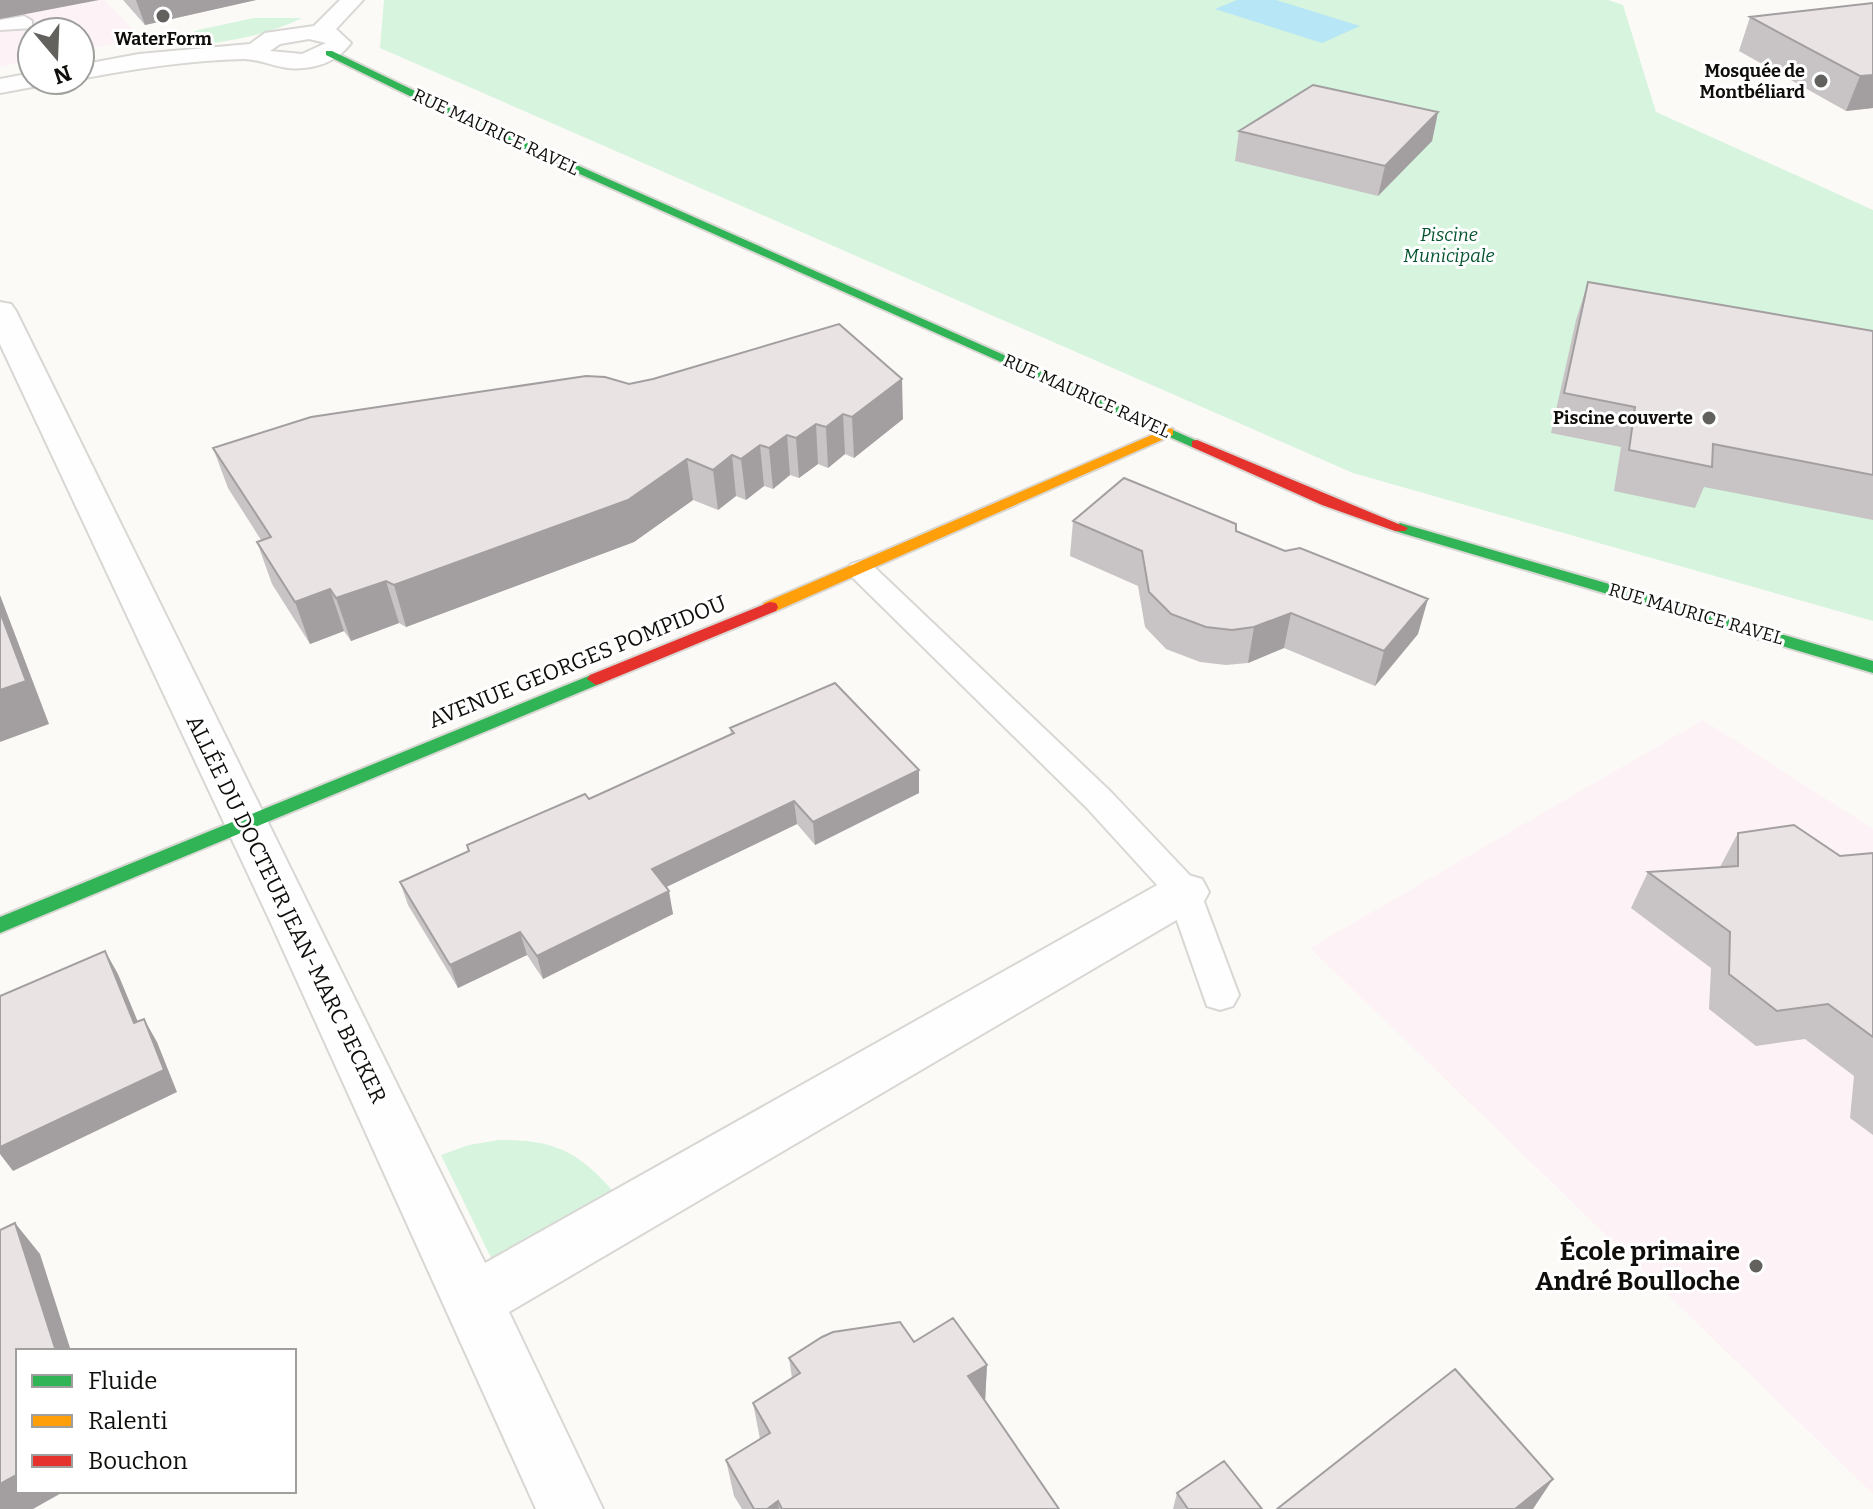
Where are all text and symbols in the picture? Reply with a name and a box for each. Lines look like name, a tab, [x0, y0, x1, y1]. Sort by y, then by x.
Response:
marker: WaterForm	[154, 7, 172, 25]
north arrow	[16, 16, 96, 96]
place label: WaterForm	[114, 28, 212, 50]
text: N	[50, 59, 75, 90]
place label: Mosquée de Montbéliard	[1700, 60, 1805, 103]
marker: Mosquée de Montbéliard	[1812, 72, 1830, 90]
street label: RUE MAURICE RAVEL	[409, 84, 583, 180]
park label: Piscine Municipale	[1403, 224, 1495, 267]
street label: RUE MAURICE RAVEL	[1000, 349, 1174, 443]
place label: Piscine couverte	[1553, 407, 1693, 429]
marker: Piscine couverte	[1700, 409, 1718, 427]
street label: RUE MAURICE RAVEL	[1606, 579, 1786, 649]
street label: AVENUE GEORGES POMPIDOU	[424, 589, 730, 734]
street label: ALLÉE DU DOCTEUR JEAN-MARC BECKER	[181, 711, 393, 1108]
place label: École primaire André Boulloche	[1535, 1235, 1740, 1297]
marker: École primaire André Boulloche	[1747, 1257, 1765, 1275]
legend	[16, 1349, 296, 1493]
text: Fluide	[88, 1367, 157, 1395]
text: Ralenti	[88, 1407, 168, 1435]
text: Bouchon	[88, 1447, 188, 1475]

